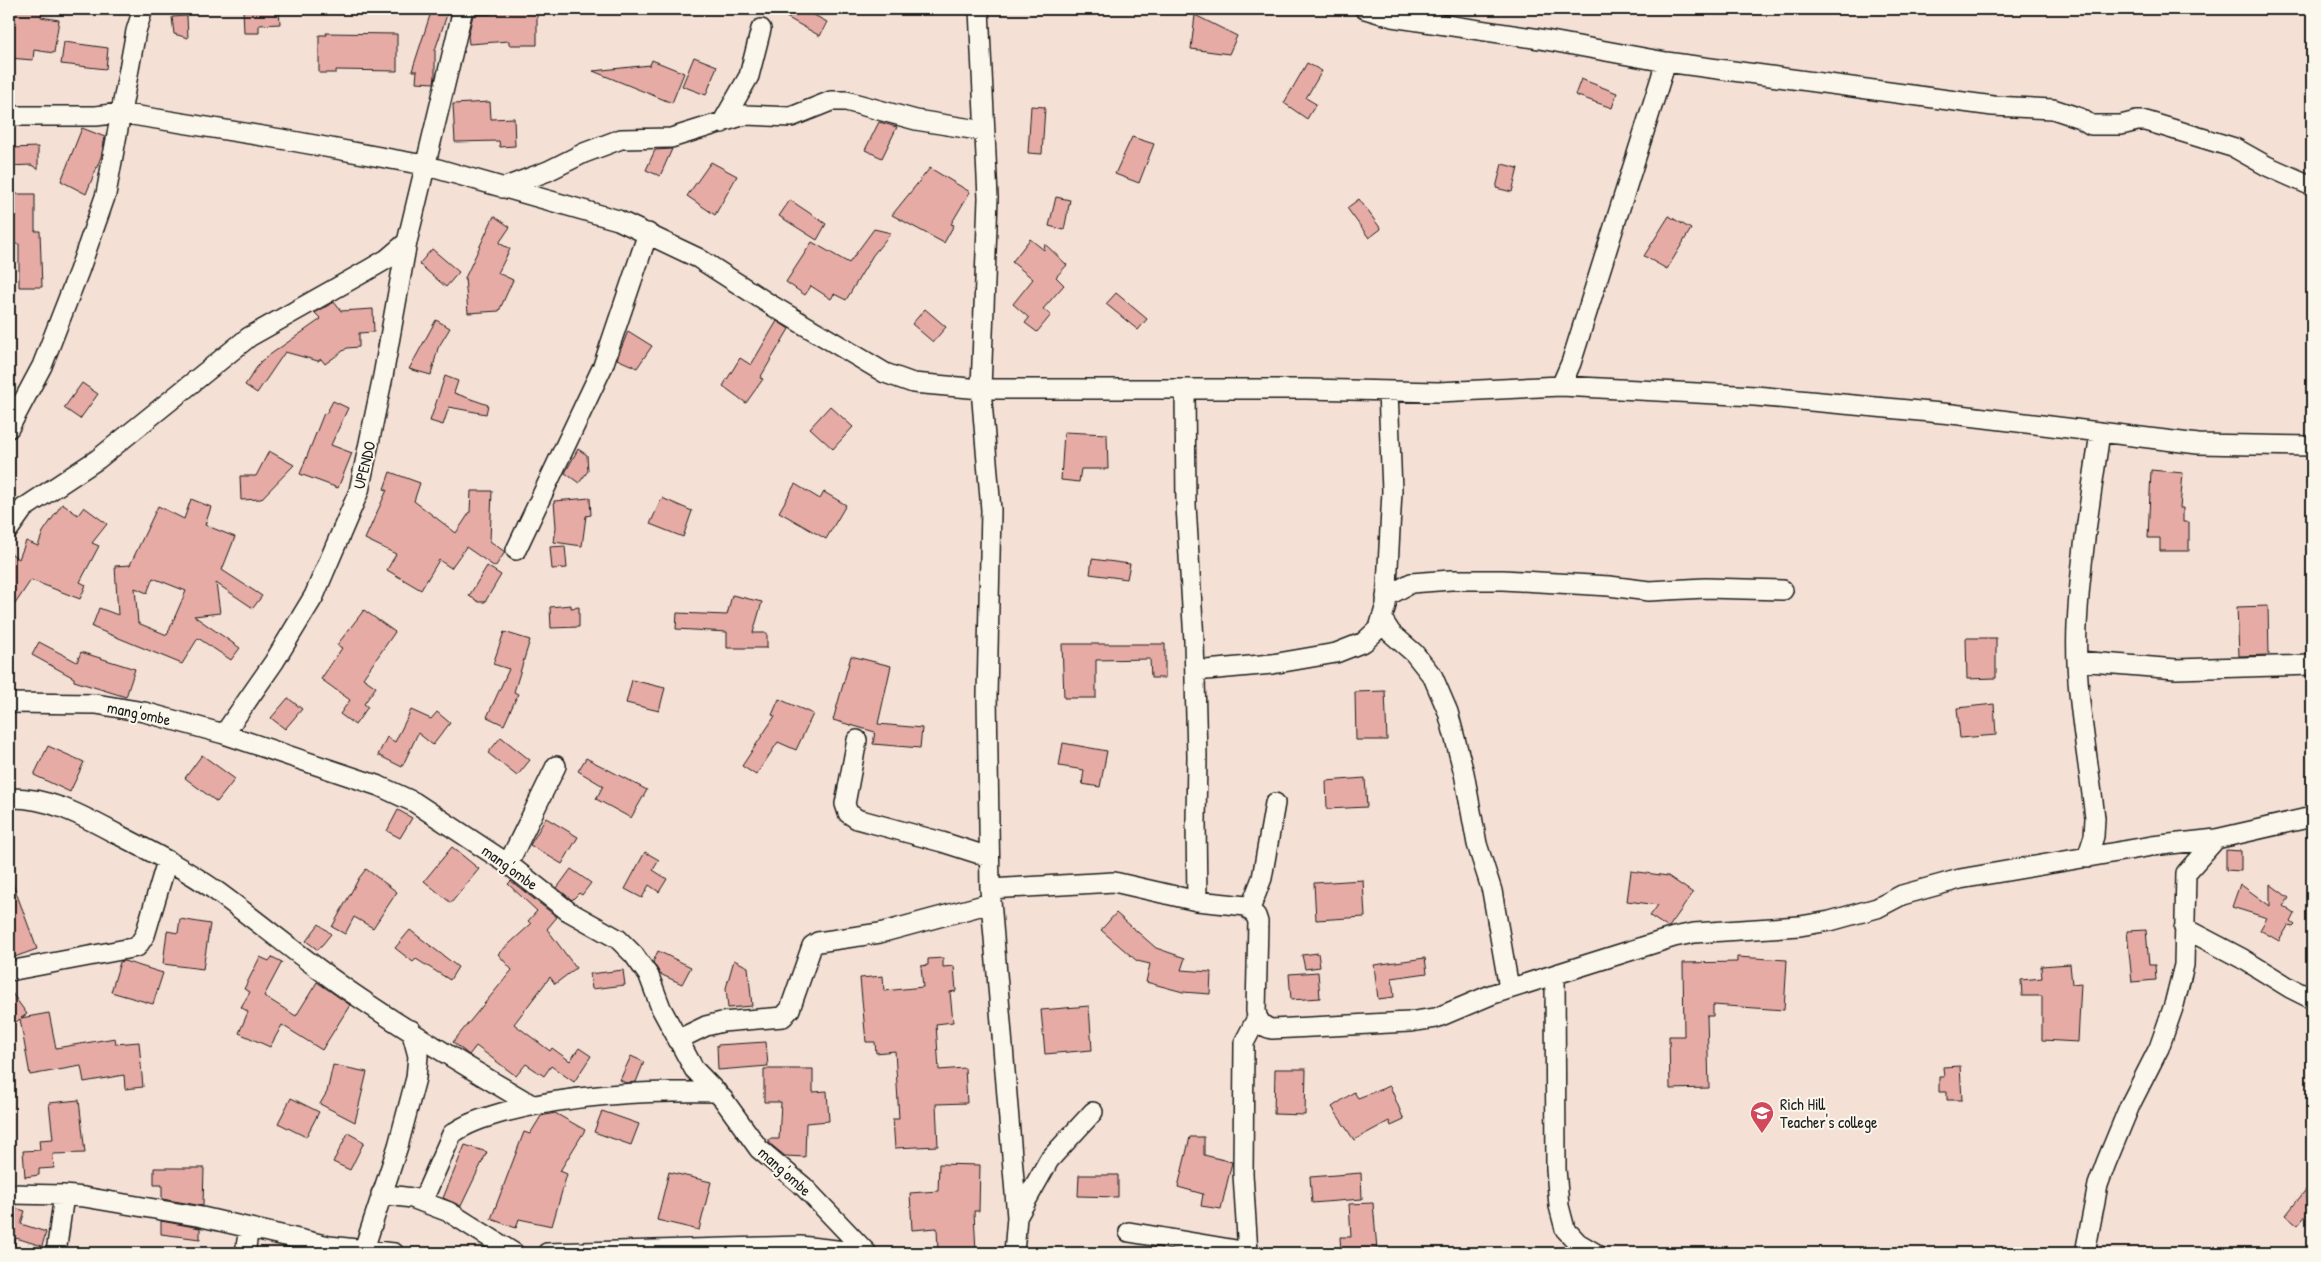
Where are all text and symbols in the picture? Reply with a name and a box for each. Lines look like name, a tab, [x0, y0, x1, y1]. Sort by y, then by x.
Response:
street label: UPENDO	[347, 439, 381, 491]
street label: mang'ombe	[105, 696, 173, 731]
street label: mang'ombe	[477, 839, 543, 895]
place label: Rich Hill Teacher's college	[1780, 1093, 1878, 1133]
school or university icon: Rich Hill Teacher's college	[1749, 1100, 1775, 1134]
street label: mang'ombe	[754, 1141, 817, 1201]

